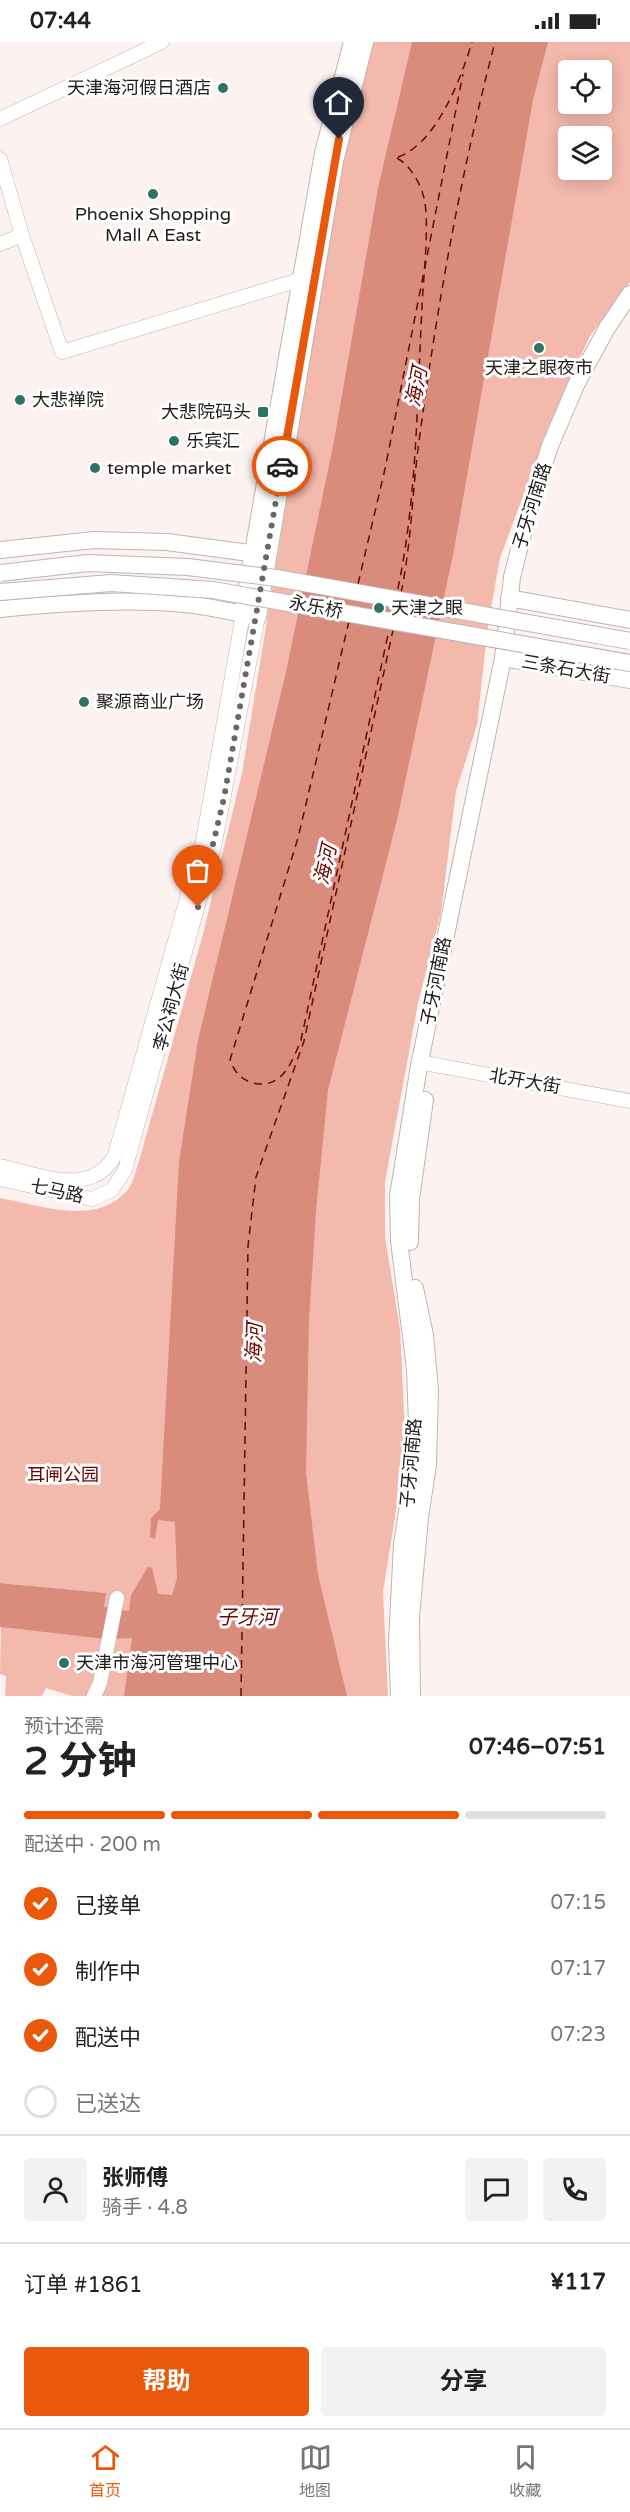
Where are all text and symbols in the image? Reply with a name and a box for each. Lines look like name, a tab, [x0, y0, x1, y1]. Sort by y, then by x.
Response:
text: 07:44	[30, 8, 91, 34]
map controls	[558, 60, 612, 180]
button: locate	[558, 60, 612, 114]
place label: 天津海河假日酒店	[67, 77, 211, 99]
pin	[313, 77, 364, 139]
marker: 天津海河假日酒店	[216, 81, 230, 95]
icon: home	[322, 86, 355, 119]
button: layers	[558, 126, 612, 180]
marker: Phoenix Shopping Mall A East	[146, 187, 160, 201]
place label: Phoenix Shopping Mall A East	[75, 203, 231, 246]
marker: 天津之眼夜市	[532, 341, 546, 355]
place label: 天津之眼夜市	[485, 357, 593, 379]
water label: 海河	[401, 361, 433, 409]
place label: 大悲禅院	[32, 389, 104, 411]
marker: 大悲禅院	[13, 393, 27, 407]
place label: 大悲院码头	[161, 401, 251, 423]
marker: 大悲院码头	[256, 405, 270, 419]
place label: 乐宾汇	[186, 430, 240, 452]
marker: 乐宾汇	[167, 434, 181, 448]
courier	[252, 436, 312, 496]
icon: car	[266, 450, 299, 483]
place label: temple market	[107, 457, 232, 479]
street label: 子牙河南路	[508, 460, 556, 552]
marker: temple market	[88, 461, 102, 475]
street label: 永乐桥	[287, 591, 345, 623]
place label: 天津之眼	[391, 597, 463, 619]
marker: 天津之眼	[372, 601, 386, 615]
street label: 三条石大街	[520, 650, 612, 688]
place label: 聚源商业广场	[96, 691, 204, 713]
marker: 聚源商业广场	[77, 695, 91, 709]
water label: 海河	[310, 839, 343, 887]
pin	[172, 845, 223, 907]
icon: bag	[181, 854, 214, 887]
street label: 子牙河南路	[417, 935, 455, 1027]
street label: 李公祠大街	[149, 961, 193, 1053]
street label: 北开大街	[488, 1064, 562, 1098]
street label: 七马路	[28, 1175, 86, 1207]
water label: 海河	[242, 1319, 268, 1363]
street label: 子牙河南路	[396, 1417, 426, 1509]
park label: 耳闸公园	[27, 1464, 99, 1486]
water label: 子牙河	[217, 1606, 281, 1630]
place label: 天津市海河管理中心	[76, 1652, 238, 1674]
marker: 天津市海河管理中心	[57, 1656, 71, 1670]
text: 预计还需	[24, 1715, 104, 1739]
text: 07:46–07:51	[469, 1734, 606, 1760]
text: 2 分钟	[24, 1738, 137, 1785]
text: 配送中 · 200 m	[24, 1833, 161, 1857]
icon: check	[24, 1887, 57, 1920]
text: 07:15	[551, 1891, 606, 1915]
text: 已接单	[75, 1893, 141, 1919]
icon: check	[24, 1953, 57, 1986]
text: 07:17	[551, 1957, 606, 1981]
text: 制作中	[75, 1959, 141, 1985]
icon: check	[24, 2019, 57, 2052]
text: 07:23	[551, 2023, 606, 2047]
text: 配送中	[75, 2025, 141, 2051]
text: 已送达	[75, 2091, 141, 2117]
button: person	[24, 2158, 87, 2221]
button: chat	[465, 2158, 528, 2221]
button: phone	[543, 2158, 606, 2221]
text: 张师傅	[102, 2165, 168, 2191]
text: 骑手 · 4.8	[102, 2196, 188, 2220]
text: ¥117	[550, 2269, 606, 2295]
text: 订单 #1861	[24, 2272, 142, 2298]
button: 帮助	[24, 2347, 309, 2416]
button: 分享	[321, 2347, 606, 2416]
tab: 首页	[89, 2441, 122, 2501]
tab: 地图	[299, 2441, 332, 2501]
tab: 收藏	[509, 2441, 542, 2501]

